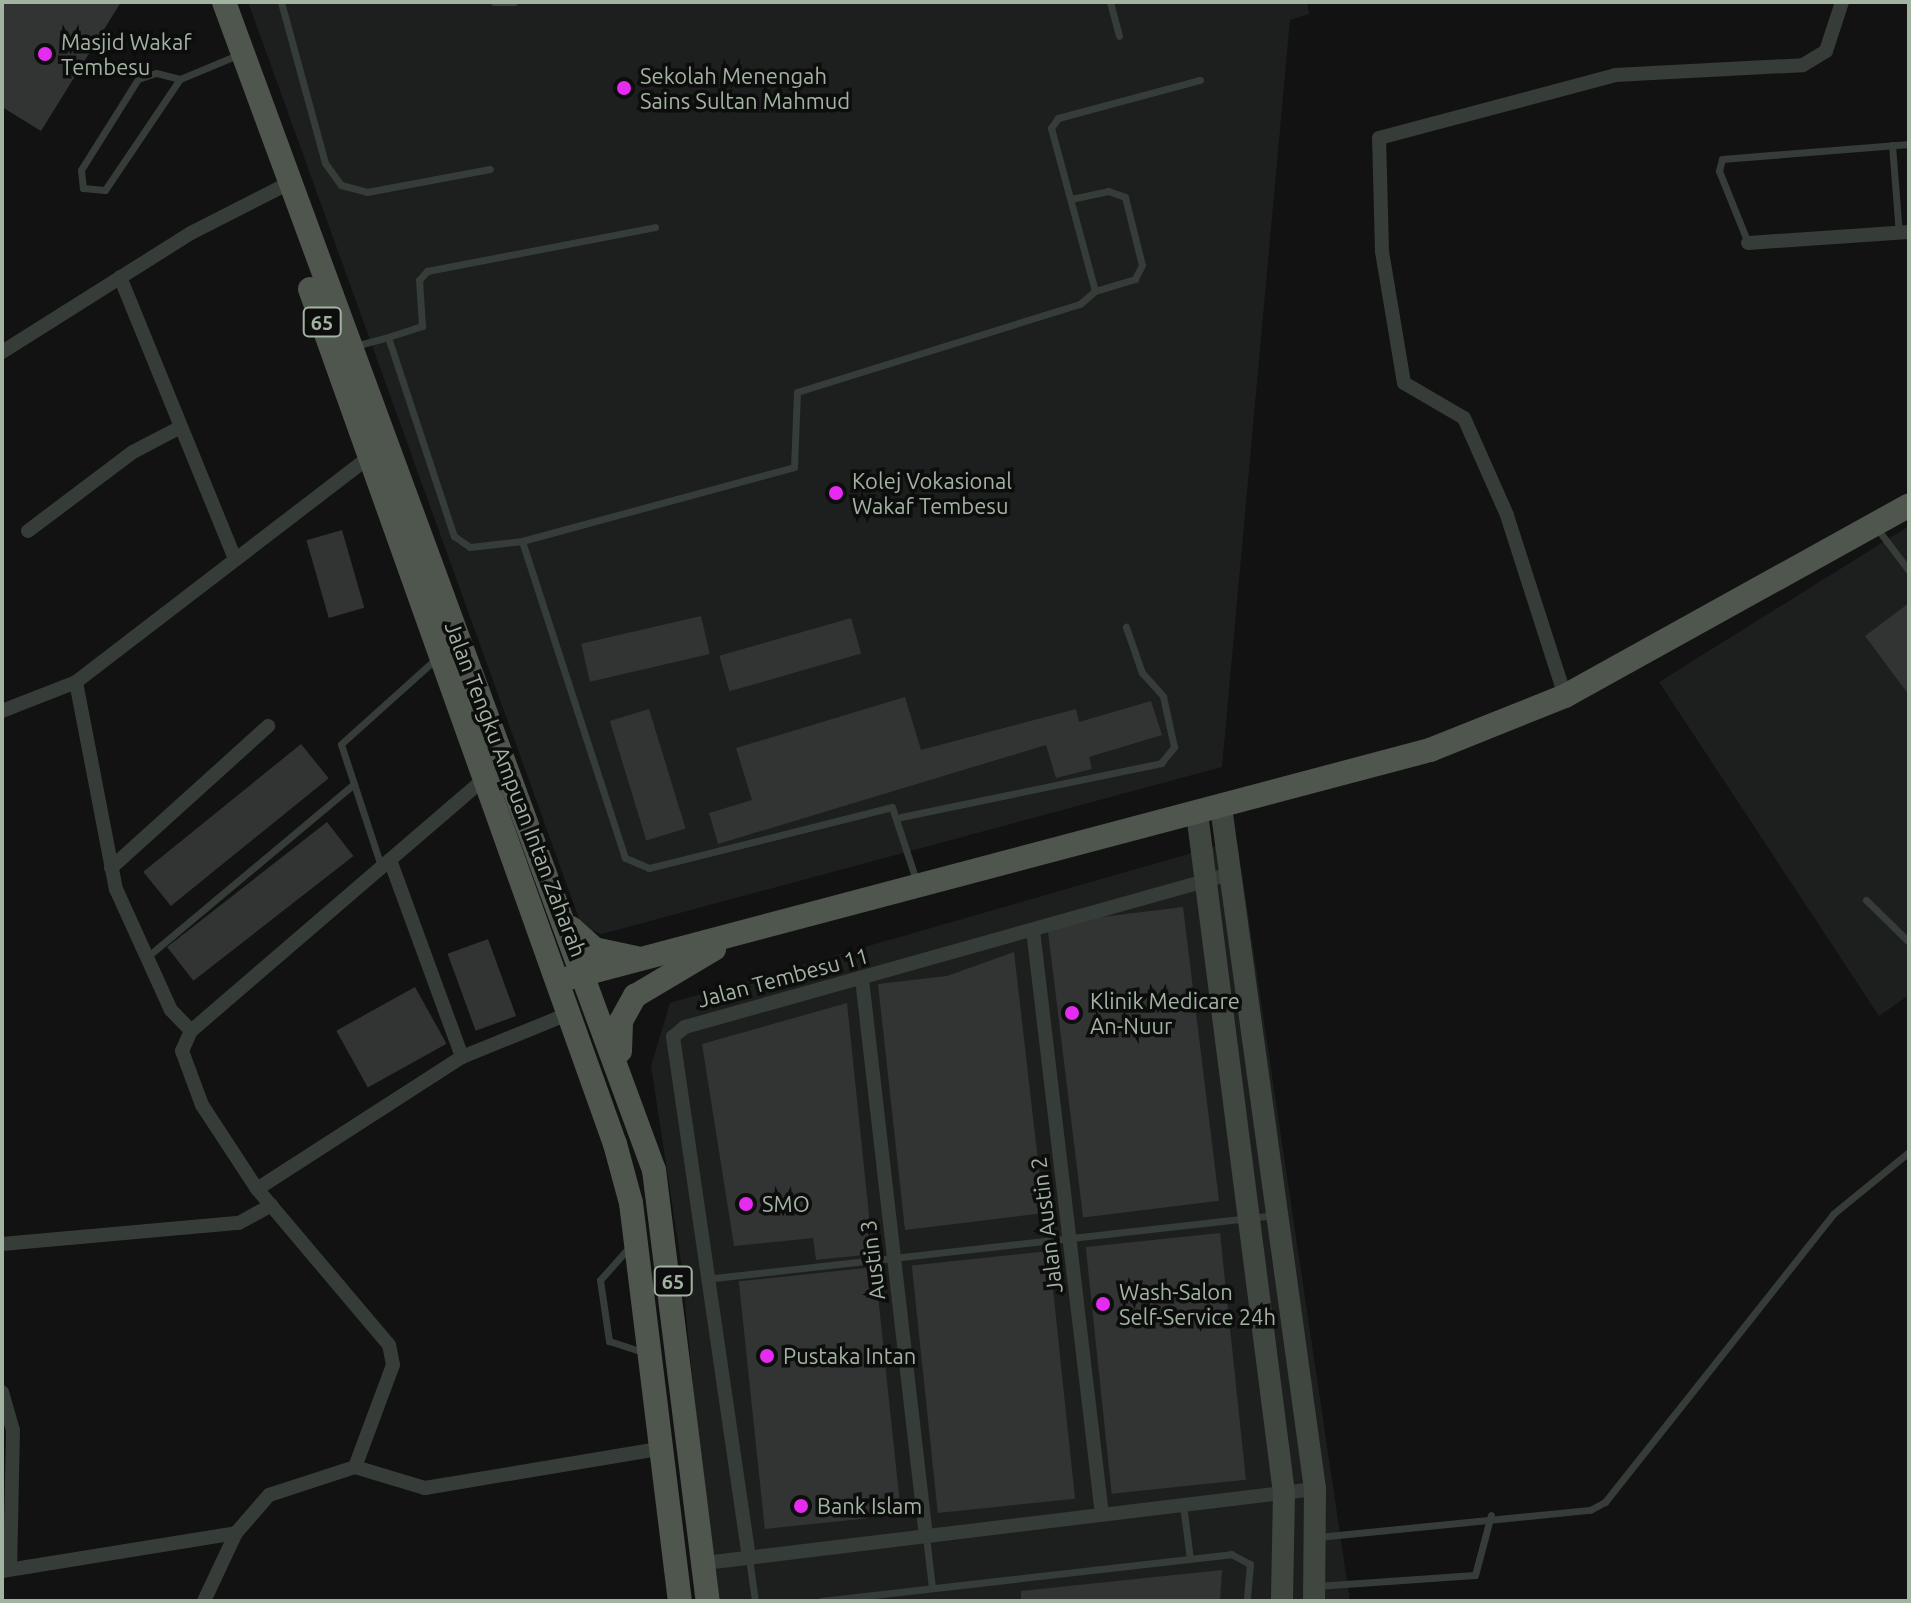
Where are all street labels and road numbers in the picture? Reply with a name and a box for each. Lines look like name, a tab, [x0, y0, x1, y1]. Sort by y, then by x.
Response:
road number: 65	[302, 306, 342, 338]
street label: Jalan Tengku Ampuan Intan Zaharah	[440, 618, 592, 960]
street label: Jalan Tembesu 11	[695, 941, 871, 1013]
street label: Jalan Austin 2	[1025, 1155, 1067, 1295]
street label: Austin 3	[854, 1218, 890, 1302]
road number: 65	[653, 1265, 693, 1297]

